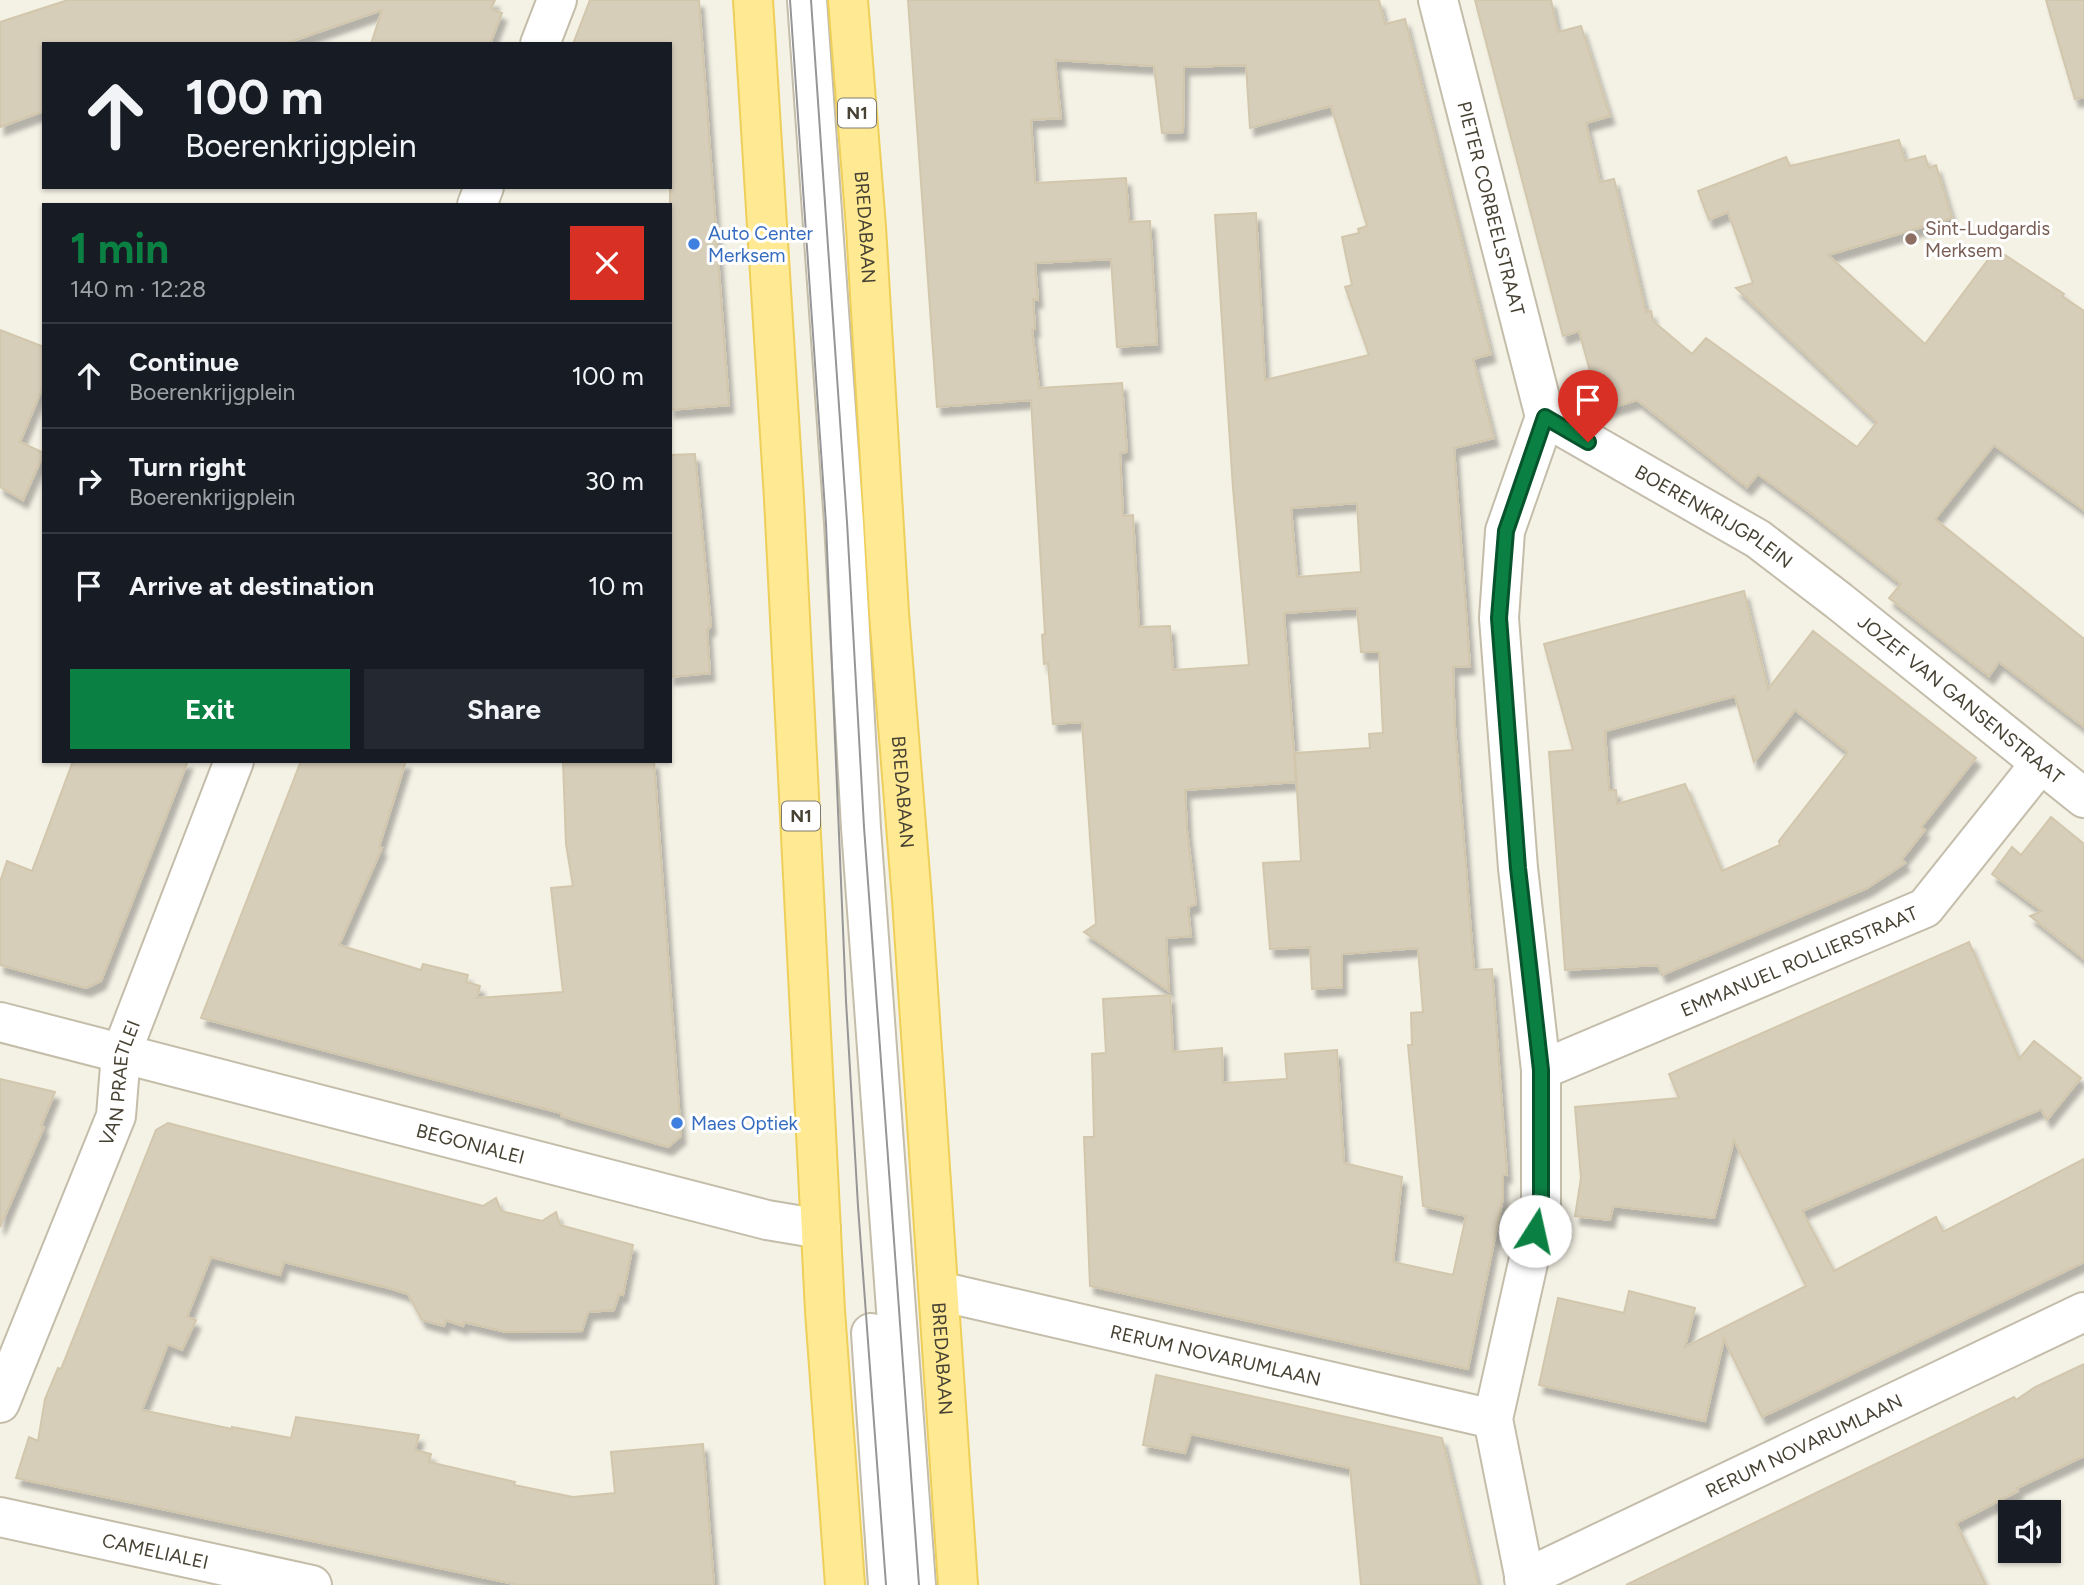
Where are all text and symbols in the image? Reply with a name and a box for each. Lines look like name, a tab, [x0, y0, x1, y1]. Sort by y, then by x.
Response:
text: 100 m	[185, 67, 324, 126]
icon: ahead	[70, 70, 161, 161]
road number: N1	[838, 98, 876, 128]
street label: PIETER CORBEELSTRAAT	[1452, 99, 1530, 318]
text: Boerenkrijgplein	[185, 127, 417, 165]
street label: BREDABAAN	[850, 170, 880, 284]
place label: Sint-Ludgardis Merksem	[1925, 217, 2050, 262]
place label: Auto Center Merksem	[708, 222, 813, 267]
text: 1 min	[70, 223, 169, 274]
button: close	[570, 226, 644, 300]
marker: Sint-Ludgardis Merksem	[1903, 231, 1919, 247]
marker: Auto Center Merksem	[686, 236, 702, 252]
text: 140 m · 12:28	[70, 275, 206, 303]
text: Continue	[129, 346, 239, 378]
icon: ahead	[70, 357, 108, 395]
text: 100 m	[571, 360, 644, 392]
pin	[1558, 370, 1618, 442]
text: Boerenkrijgplein	[129, 378, 295, 406]
icon: arrive	[1569, 381, 1607, 419]
text: Turn right	[129, 451, 246, 483]
street label: BOERENKRIJGPLEIN	[1631, 460, 1797, 573]
icon: right	[70, 462, 108, 500]
text: 30 m	[585, 465, 644, 497]
text: Boerenkrijgplein	[129, 483, 295, 511]
icon: arrive	[70, 567, 108, 605]
text: Arrive at destination	[129, 570, 374, 602]
text: 10 m	[588, 570, 644, 602]
street label: JOZEF VAN GANSENSTRAAT	[1853, 610, 2069, 789]
button: Exit	[70, 669, 350, 749]
button: Share	[364, 669, 644, 749]
street label: BREDABAAN	[887, 735, 919, 849]
road number: N1	[782, 802, 820, 830]
street label: EMMANUEL ROLLIERSTRAAT	[1677, 901, 1922, 1022]
street label: VAN PRAETLEI	[94, 1017, 145, 1149]
place label: Maes Optiek	[691, 1112, 799, 1135]
marker: Maes Optiek	[669, 1115, 685, 1131]
street label: BEGONIALEI	[414, 1119, 527, 1169]
position arrow	[1498, 1194, 1572, 1268]
street label: BREDABAAN	[927, 1302, 958, 1416]
street label: RERUM NOVARUMLAAN	[1108, 1320, 1323, 1391]
street label: RERUM NOVARUMLAAN	[1702, 1389, 1906, 1503]
map controls	[1998, 1500, 2061, 1563]
button: sound	[1998, 1500, 2061, 1563]
street label: CAMELIALEI	[100, 1529, 211, 1574]

